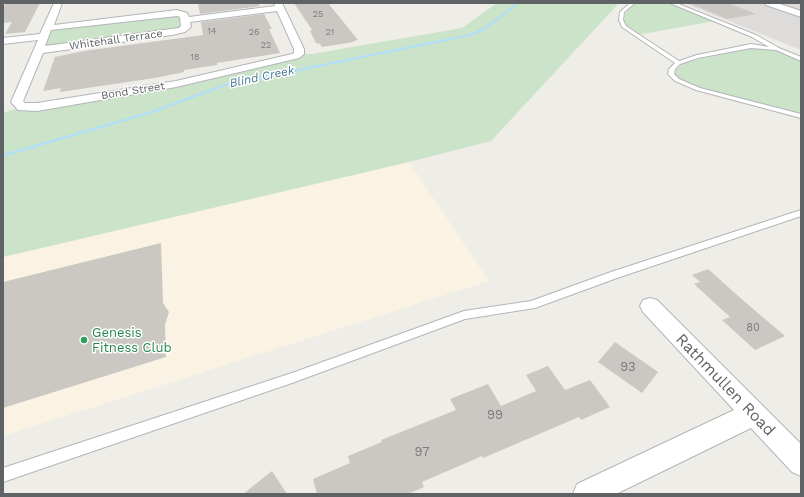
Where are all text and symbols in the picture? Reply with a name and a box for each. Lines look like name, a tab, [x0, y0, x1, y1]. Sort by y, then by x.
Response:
house number: 25	[313, 9, 323, 19]
house number: 14	[207, 26, 217, 36]
street label: Whitehall Terrace	[68, 27, 164, 53]
house number: 26	[249, 27, 259, 37]
house number: 21	[326, 27, 334, 37]
house number: 22	[261, 40, 271, 50]
house number: 18	[190, 52, 200, 62]
water label: Blind Creek	[228, 63, 296, 91]
street label: Bond Street	[100, 79, 166, 103]
house number: 80	[746, 321, 760, 335]
place label: Genesis Fitness Club	[92, 325, 172, 356]
street label: Rathmullen Road	[671, 330, 779, 440]
marker: Genesis Fitness Club	[79, 335, 89, 345]
house number: 93	[620, 359, 636, 375]
house number: 99	[487, 407, 503, 423]
house number: 97	[414, 444, 430, 460]

